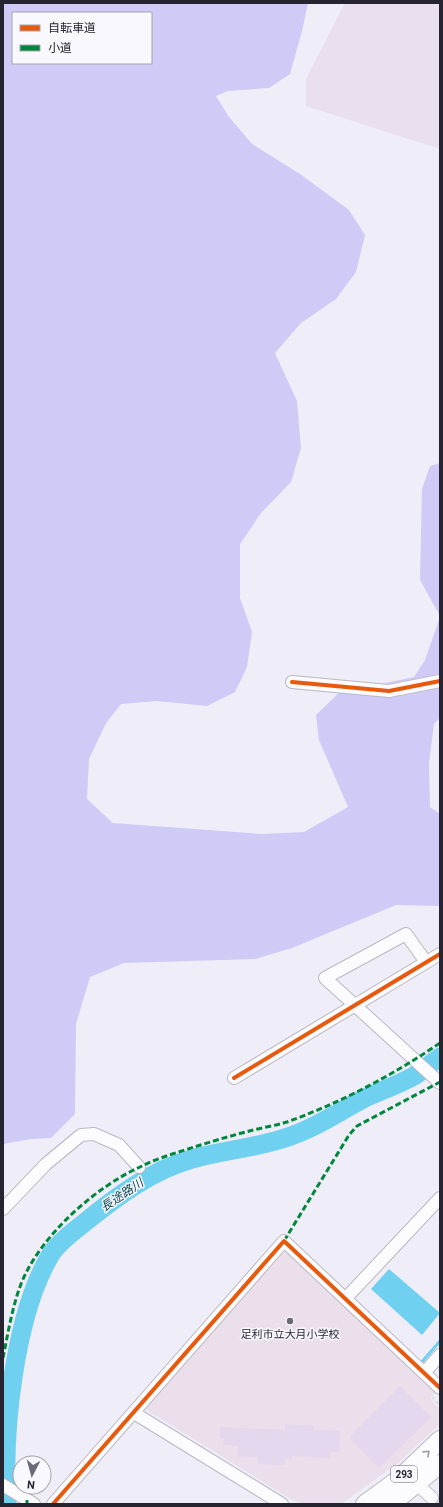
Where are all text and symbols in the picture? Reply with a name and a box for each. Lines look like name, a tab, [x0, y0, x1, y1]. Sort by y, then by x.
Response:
legend	[12, 12, 152, 64]
text: 自転車道	[48, 21, 96, 35]
text: 小道	[48, 41, 72, 55]
water label: 長途路川	[98, 1175, 147, 1214]
marker: 足利市立大月小学校	[285, 1316, 295, 1326]
place label: 足利市立大月小学校	[241, 1328, 340, 1341]
one-way arrow	[422, 1450, 430, 1457]
north arrow	[12, 1455, 52, 1495]
road number: 293	[391, 1466, 417, 1482]
text: N	[26, 1478, 36, 1491]

